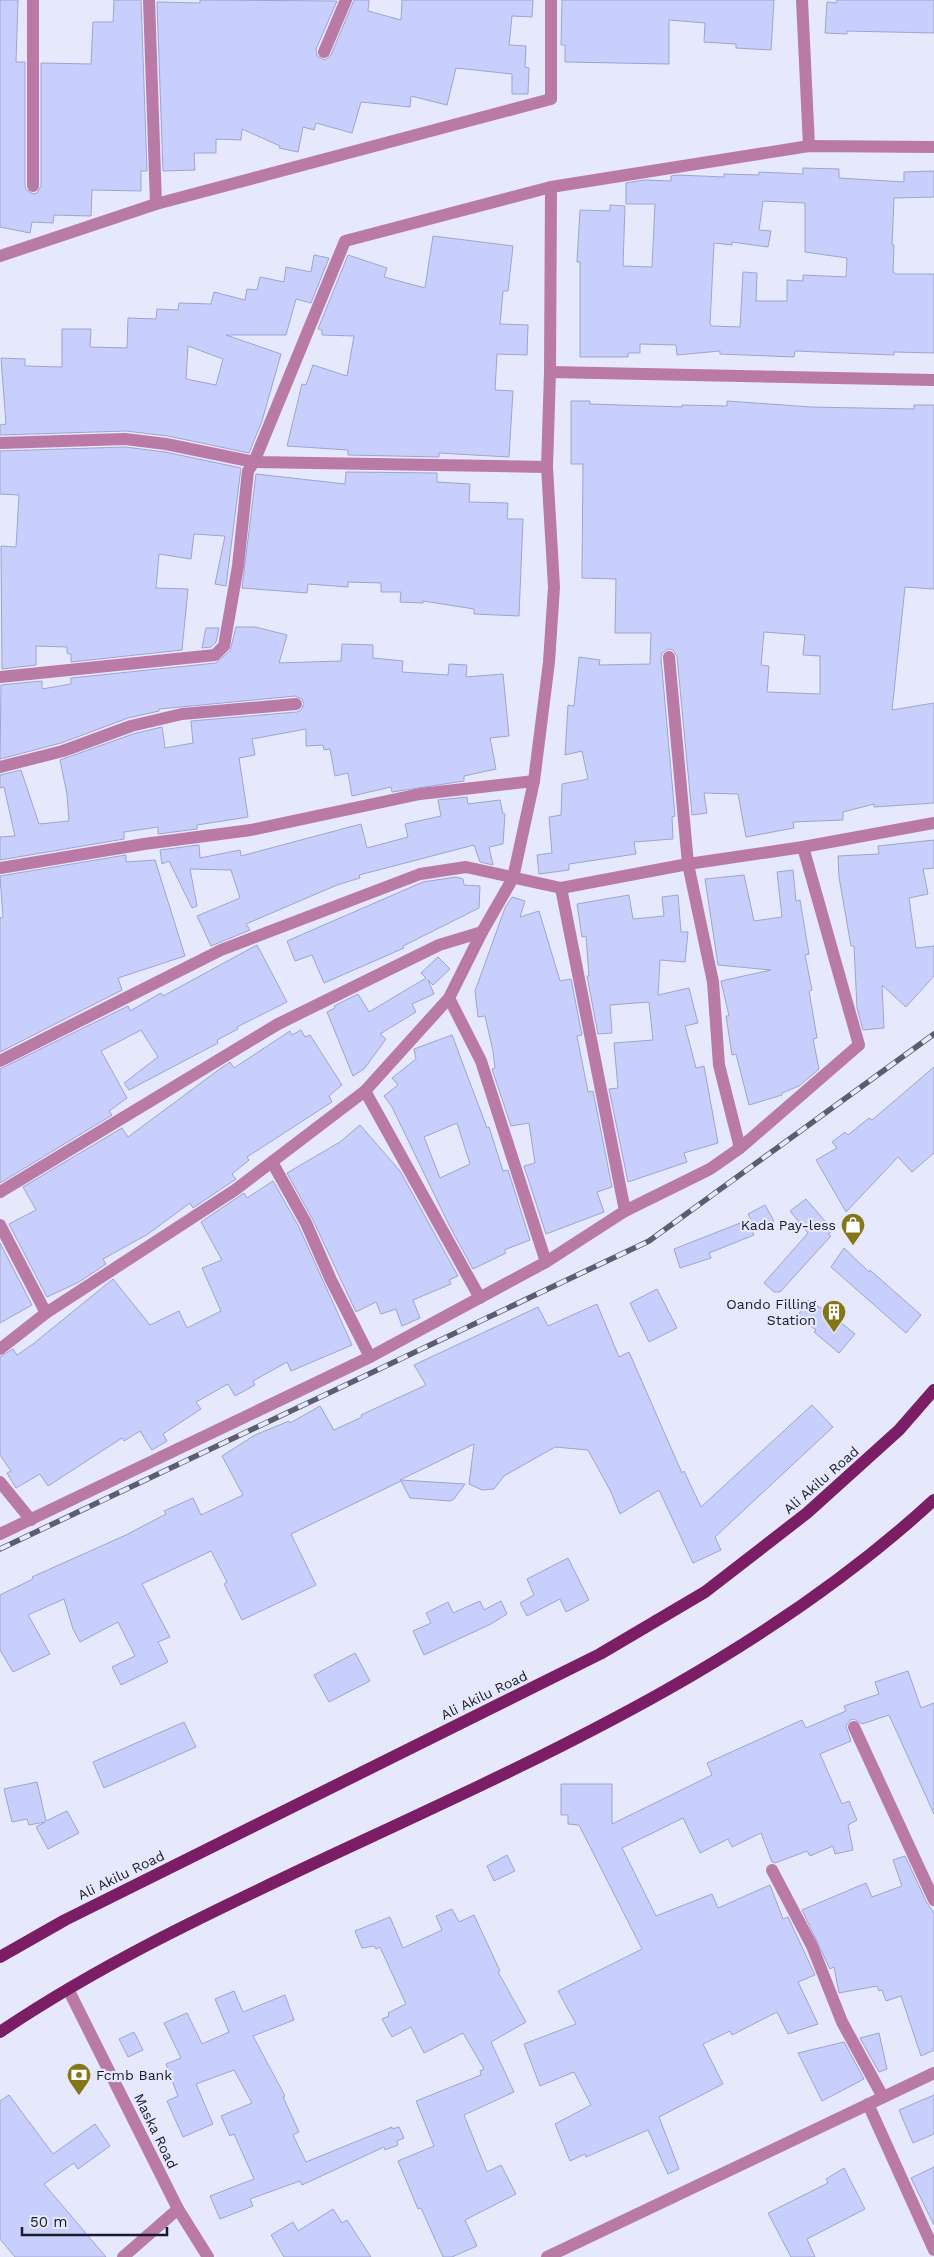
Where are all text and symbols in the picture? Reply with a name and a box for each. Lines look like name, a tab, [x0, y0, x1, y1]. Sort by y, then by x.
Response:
shop icon: Kada Pay-less	[840, 1212, 866, 1246]
place label: Kada Pay-less	[741, 1217, 836, 1233]
place label: Oando Filling Station	[726, 1296, 817, 1328]
building icon: Oando Filling Station	[821, 1299, 847, 1333]
street label: Ali Akilu Road	[780, 1443, 862, 1517]
street label: Ali Akilu Road	[438, 1667, 530, 1723]
street label: Ali Akilu Road	[75, 1847, 167, 1903]
bank icon: Fcmb Bank	[66, 2062, 92, 2096]
place label: Fcmb Bank	[96, 2067, 172, 2083]
street label: Maska Road	[131, 2091, 181, 2171]
scale bar	[22, 2204, 168, 2236]
text: 50 m	[30, 2213, 67, 2231]

